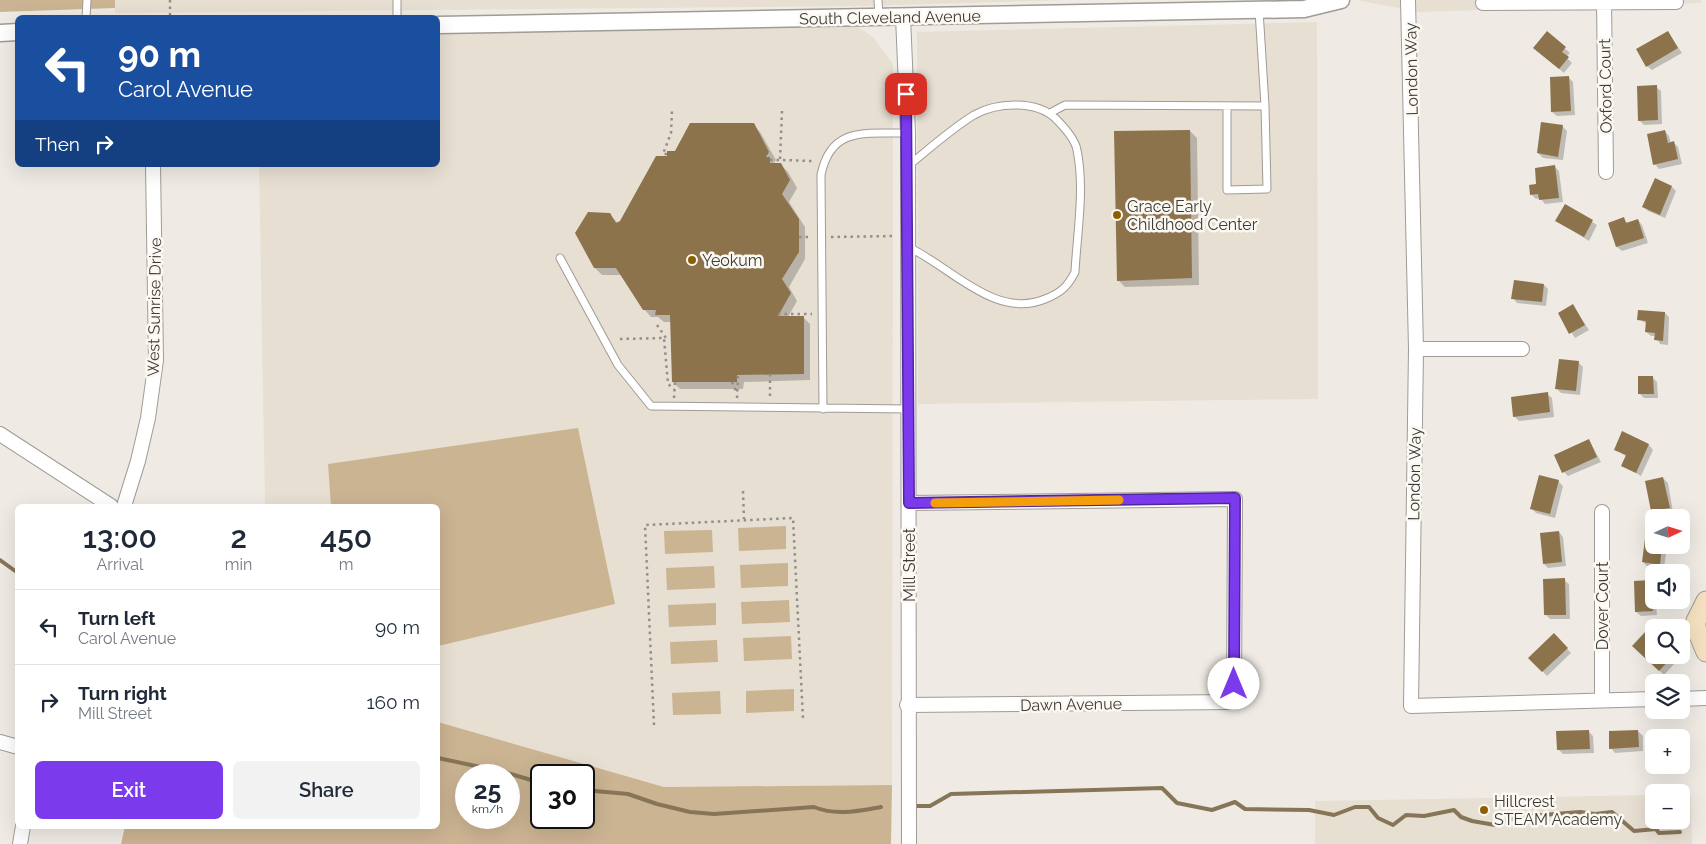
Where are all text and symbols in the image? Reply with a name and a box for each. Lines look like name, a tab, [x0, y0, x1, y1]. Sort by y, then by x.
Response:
street label: South Cleveland Avenue	[799, 6, 981, 29]
street label: London Way	[1401, 22, 1422, 116]
text: 90 m	[118, 34, 201, 75]
icon: left	[35, 35, 100, 100]
street label: Oxford Court	[1595, 38, 1616, 134]
pin	[885, 73, 927, 115]
text: Carol Avenue	[118, 76, 253, 102]
icon: arrive	[892, 80, 920, 108]
icon: right	[90, 130, 118, 158]
text: Then	[35, 133, 80, 155]
place label: Grace Early Childhood Center	[1127, 197, 1258, 234]
marker: Grace Early Childhood Center	[1111, 209, 1123, 221]
street label: West Sunrise Drive	[144, 237, 165, 377]
place label: Yeokum	[702, 251, 763, 270]
marker: Yeokum	[686, 254, 698, 266]
street label: London Way	[1404, 427, 1425, 521]
north arrow	[1645, 509, 1690, 554]
map controls	[1645, 509, 1690, 829]
text: 13:00	[83, 520, 157, 555]
text: 2	[230, 520, 247, 555]
text: 450	[320, 520, 372, 555]
street label: Mill Street	[900, 527, 919, 602]
text: Arrival	[96, 555, 143, 574]
text: min	[225, 555, 252, 574]
text: m	[339, 555, 354, 574]
street label: Dover Court	[1593, 561, 1612, 650]
button: sound	[1645, 564, 1690, 609]
text: Turn left	[78, 607, 155, 629]
icon: left	[35, 613, 63, 641]
text: 90 m	[375, 616, 420, 638]
button: search	[1645, 619, 1690, 664]
text: Carol Avenue	[78, 629, 176, 648]
position arrow	[1207, 657, 1259, 709]
button: layers	[1645, 674, 1690, 719]
text: Turn right	[78, 682, 167, 704]
icon: right	[35, 688, 63, 716]
text: 160 m	[366, 691, 420, 713]
street label: Dawn Avenue	[1020, 694, 1122, 715]
text: Mill Street	[78, 704, 152, 723]
button: +	[1645, 729, 1690, 774]
button: Exit	[35, 761, 223, 819]
button: Share	[233, 761, 420, 819]
speed limit sign: 30	[530, 764, 595, 829]
text: 25	[474, 775, 501, 805]
button: −	[1645, 784, 1690, 829]
place label: Hillcrest STEAM Academy	[1494, 792, 1623, 829]
text: km/h	[472, 802, 503, 816]
marker: Hillcrest STEAM Academy	[1478, 804, 1490, 816]

